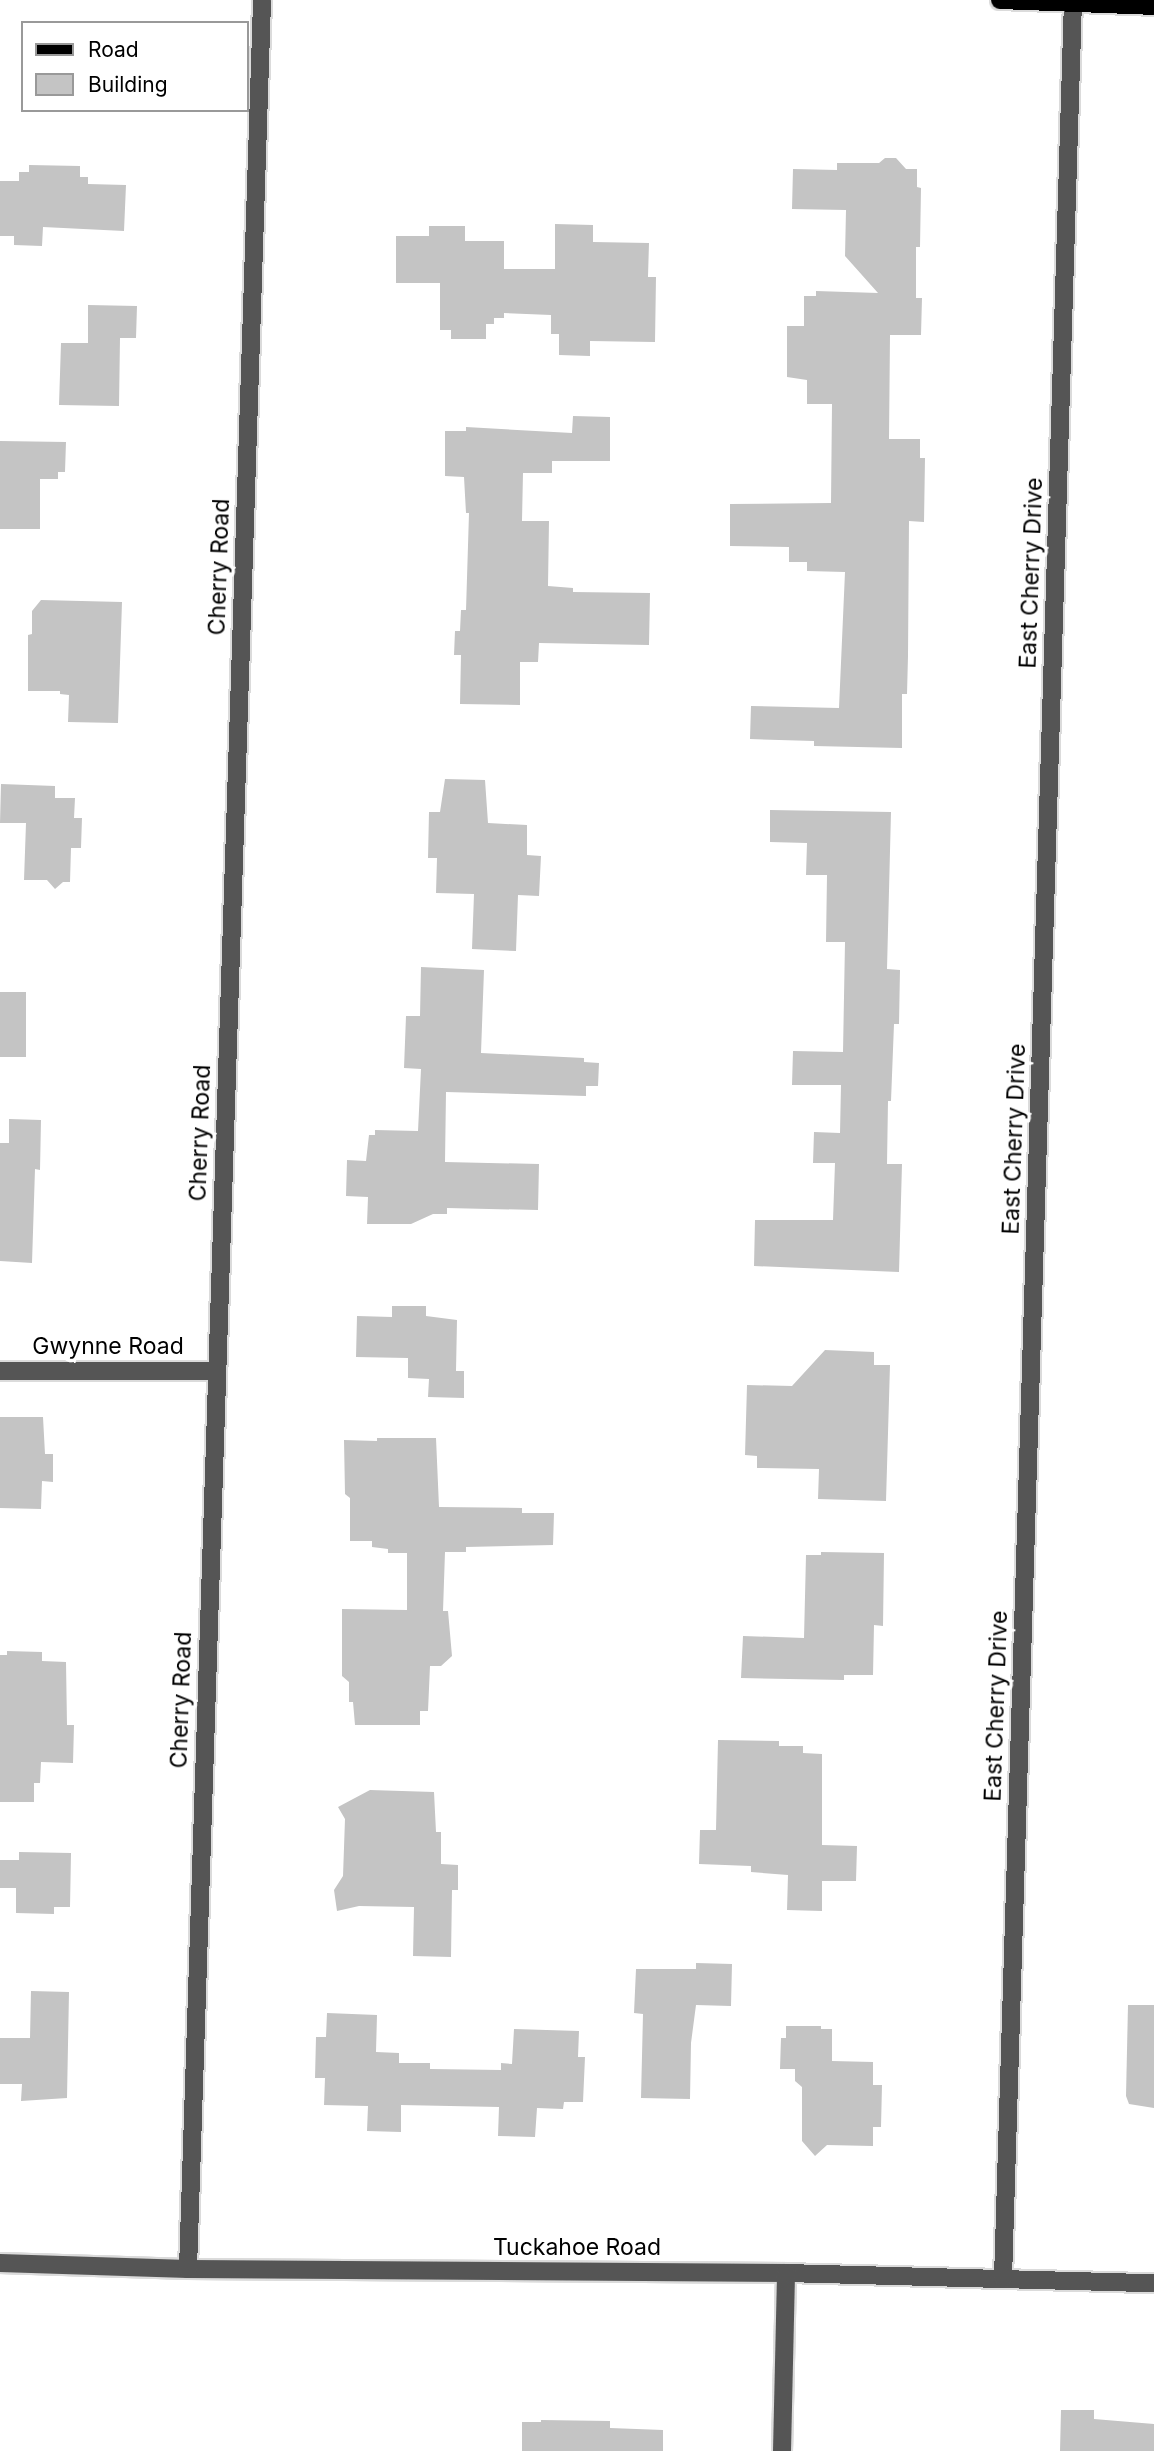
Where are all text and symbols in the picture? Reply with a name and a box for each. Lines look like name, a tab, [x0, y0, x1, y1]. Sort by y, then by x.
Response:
legend	[21, 21, 248, 112]
text: Road	[88, 37, 139, 62]
text: Building	[88, 72, 168, 97]
street label: East Cherry Drive	[1014, 477, 1048, 669]
street label: Cherry Road	[203, 498, 235, 636]
street label: East Cherry Drive	[997, 1043, 1031, 1235]
street label: Cherry Road	[184, 1064, 216, 1202]
street label: Gwynne Road	[32, 1332, 184, 1360]
street label: East Cherry Drive	[979, 1610, 1013, 1802]
street label: Cherry Road	[165, 1631, 197, 1769]
street label: Tuckahoe Road	[493, 2233, 661, 2261]

